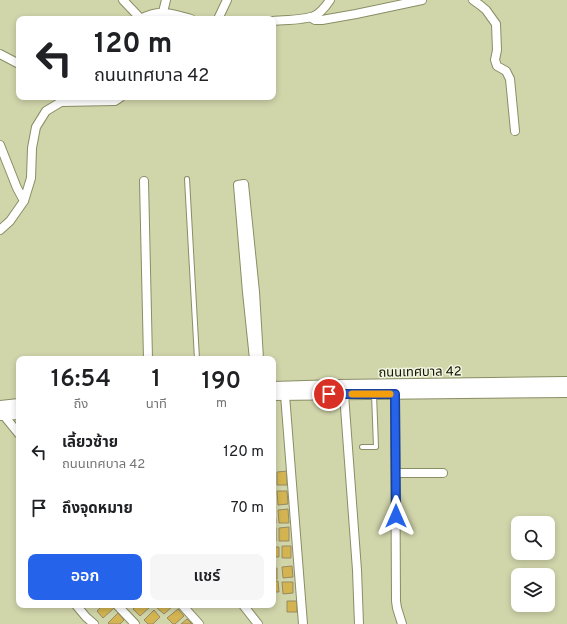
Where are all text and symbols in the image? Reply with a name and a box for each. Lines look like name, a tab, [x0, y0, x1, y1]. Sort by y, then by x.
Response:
text: 120 m	[94, 27, 172, 63]
icon: left	[28, 32, 80, 84]
text: ถนนเทศบาล 42	[94, 65, 209, 88]
street label: ถนนเทศบาล 42	[378, 364, 462, 382]
text: 16:54	[51, 365, 111, 395]
text: 1	[152, 365, 161, 395]
text: 190	[202, 367, 241, 397]
pin	[312, 377, 346, 411]
icon: arrive	[318, 383, 340, 405]
text: m	[216, 396, 227, 412]
text: ถึง	[73, 397, 88, 413]
text: นาที	[146, 397, 167, 413]
text: เลี้ยวซ้าย	[62, 434, 118, 453]
icon: left	[28, 441, 50, 463]
text: 120 m	[223, 443, 264, 462]
text: ถนนเทศบาล 42	[62, 457, 145, 473]
position arrow	[375, 495, 417, 537]
icon: arrive	[28, 497, 50, 519]
text: 70 m	[231, 499, 264, 518]
text: ถึงจุดหมาย	[62, 500, 133, 519]
map controls	[511, 516, 555, 612]
button: search	[511, 516, 555, 560]
button: ออก	[28, 554, 142, 600]
button: แชร์	[150, 554, 264, 600]
button: layers	[511, 568, 555, 612]

